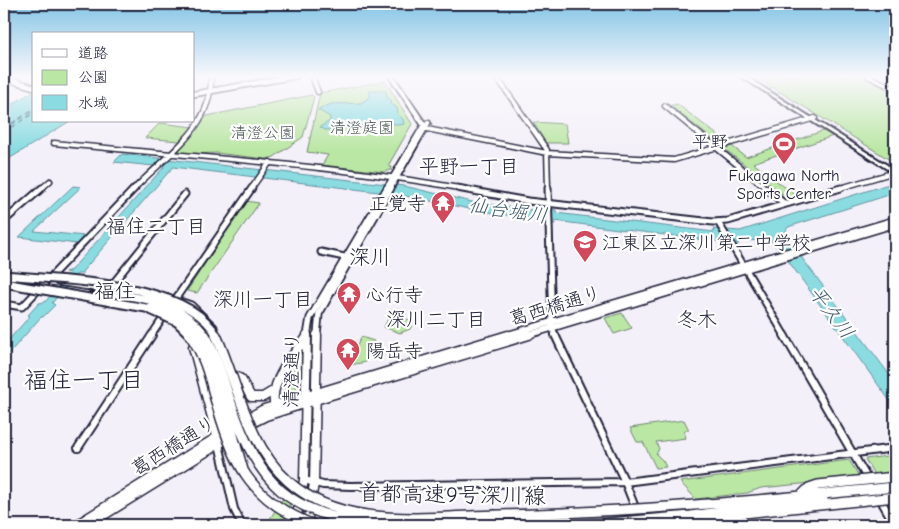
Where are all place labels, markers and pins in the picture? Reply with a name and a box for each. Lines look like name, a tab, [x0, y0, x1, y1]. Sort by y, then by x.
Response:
sports icon: Fukagawa North Sports Center	[771, 131, 797, 165]
place label: Fukagawa North Sports Center	[728, 167, 840, 203]
temple icon: 正覚寺	[430, 190, 456, 224]
place label: 正覚寺	[369, 193, 426, 215]
school or university icon: 江東区立深川第二中学校	[572, 229, 598, 263]
place label: 江東区立深川第二中学校	[602, 232, 811, 254]
temple icon: 心行寺	[336, 281, 362, 315]
place label: 心行寺	[366, 284, 423, 306]
temple icon: 陽岳寺	[335, 337, 361, 371]
place label: 陽岳寺	[366, 340, 423, 362]

